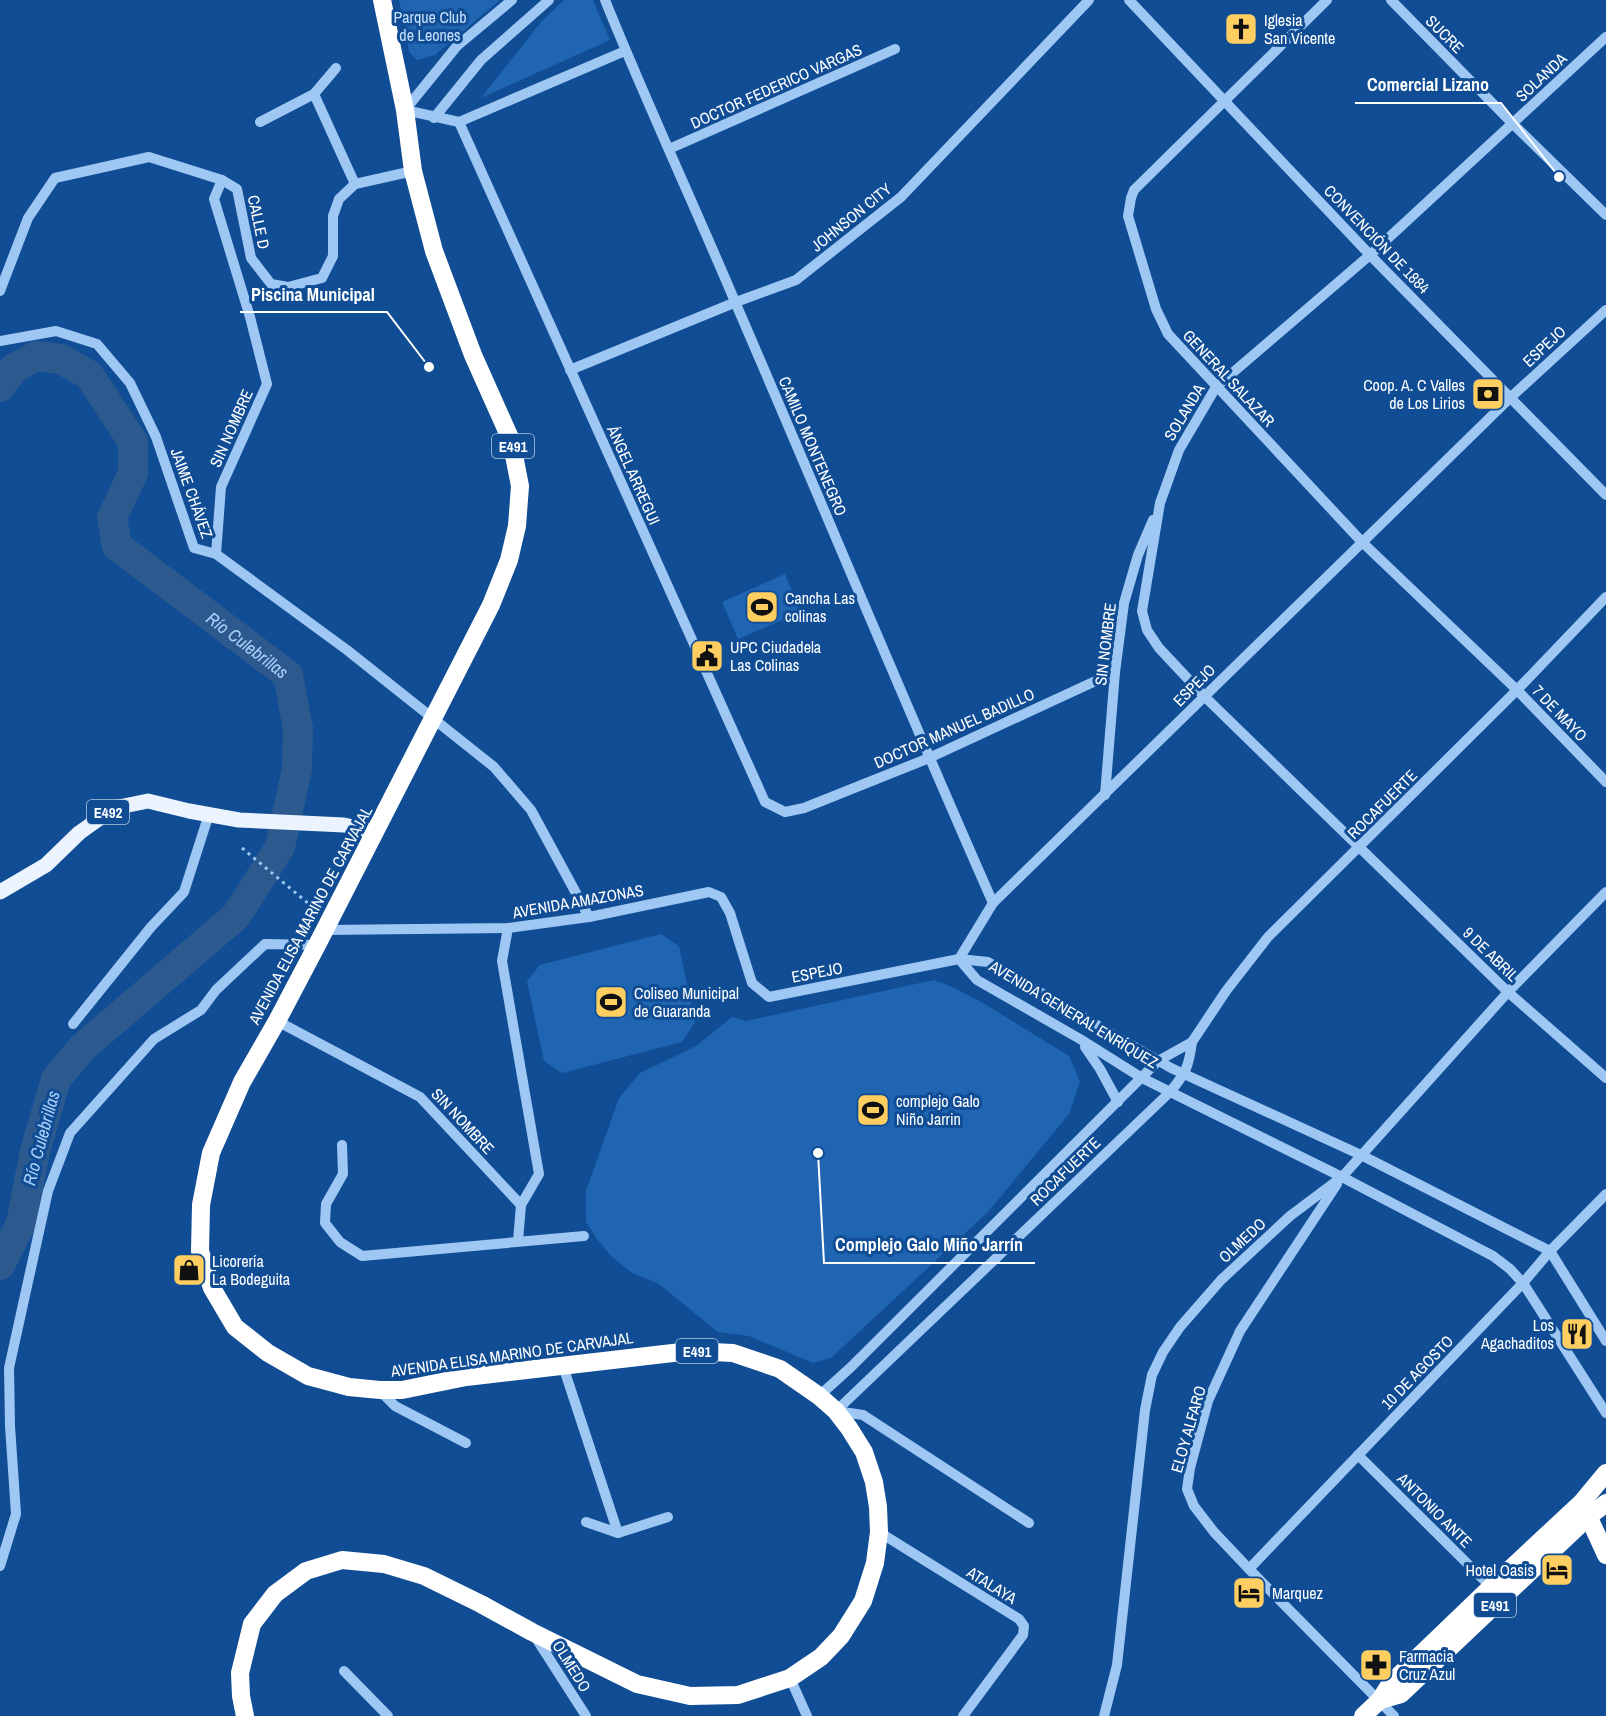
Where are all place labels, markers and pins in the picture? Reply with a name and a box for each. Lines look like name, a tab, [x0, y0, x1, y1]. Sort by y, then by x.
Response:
place label: Iglesia San Vicente	[1264, 9, 1335, 49]
church icon: Iglesia San Vicente	[1223, 11, 1259, 47]
callout: Comercial Lizano	[1355, 67, 1501, 103]
callout: Piscina Municipal	[240, 276, 387, 312]
place label: Coop. A. C Valles de Los Lirios	[1363, 374, 1465, 414]
bank icon: Coop. A. C Valles de Los Lirios	[1470, 376, 1506, 412]
place label: Cancha Las colinas	[785, 587, 855, 627]
sports icon: Cancha Las colinas	[744, 589, 780, 625]
place label: UPC Ciudadela Las Colinas	[730, 636, 822, 676]
public building icon: UPC Ciudadela Las Colinas	[689, 638, 725, 674]
place label: Coliseo Municipal de Guaranda	[634, 982, 739, 1022]
sports icon: Coliseo Municipal de Guaranda	[593, 984, 629, 1020]
place label: complejo Galo Niño Jarrin	[896, 1090, 980, 1130]
sports icon: complejo Galo Niño Jarrin	[855, 1092, 891, 1128]
callout: Complejo Galo Miño Jarrín	[824, 1227, 1035, 1263]
place label: Licorería La Bodeguita	[212, 1250, 291, 1290]
shop icon: Licorería La Bodeguita	[171, 1252, 207, 1288]
place label: Los Agachaditos	[1480, 1314, 1554, 1354]
restaurant icon: Los Agachaditos	[1559, 1316, 1595, 1352]
hotel icon: Hotel Oasis	[1539, 1552, 1575, 1588]
place label: Hotel Oasis	[1465, 1559, 1534, 1581]
hotel icon: Marquez	[1231, 1575, 1267, 1611]
place label: Marquez	[1272, 1582, 1323, 1604]
place label: Farmacia Cruz Azul	[1399, 1645, 1455, 1685]
pharmacy icon: Farmacia Cruz Azul	[1358, 1647, 1394, 1683]

